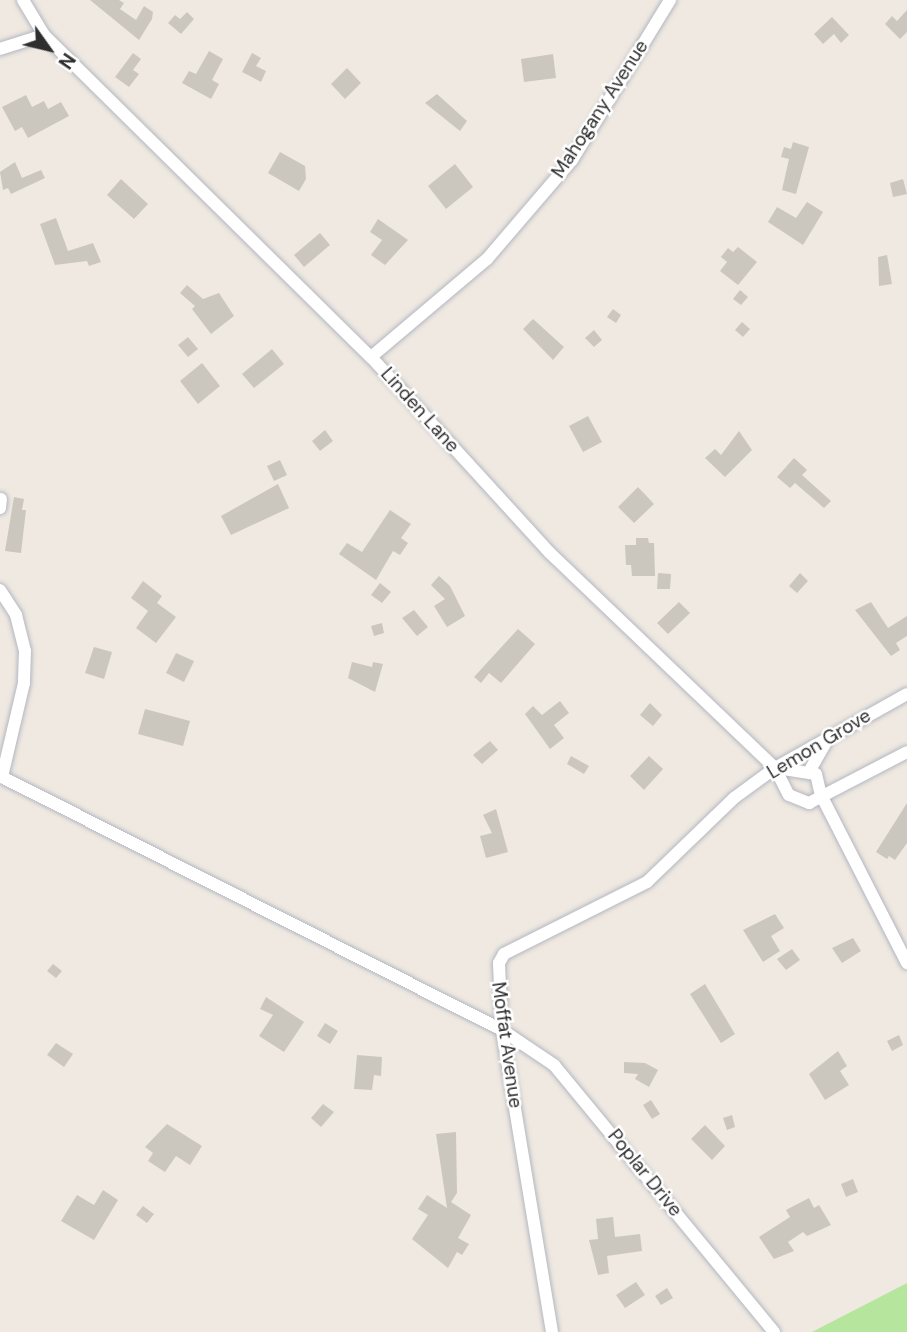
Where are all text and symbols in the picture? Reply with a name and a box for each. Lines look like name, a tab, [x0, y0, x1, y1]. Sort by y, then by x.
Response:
north arrow	[14, 14, 84, 84]
street label: Mahogany Avenue	[547, 36, 653, 182]
text: N	[53, 48, 81, 74]
street label: Linden Lane	[376, 363, 464, 457]
street label: Lemon Grove	[763, 704, 875, 784]
street label: Moffat Avenue	[487, 981, 527, 1109]
street label: Poplar Drive	[603, 1125, 687, 1221]

